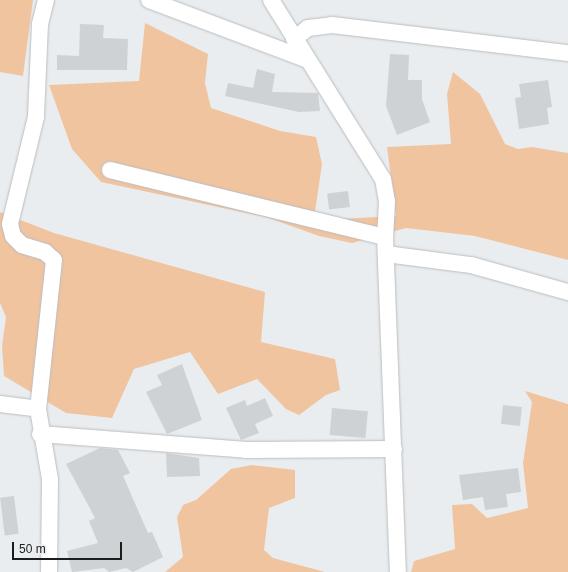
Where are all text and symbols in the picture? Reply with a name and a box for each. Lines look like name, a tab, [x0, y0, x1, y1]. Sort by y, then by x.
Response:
scale bar	[14, 534, 124, 560]
text: 50 m	[19, 542, 46, 556]

